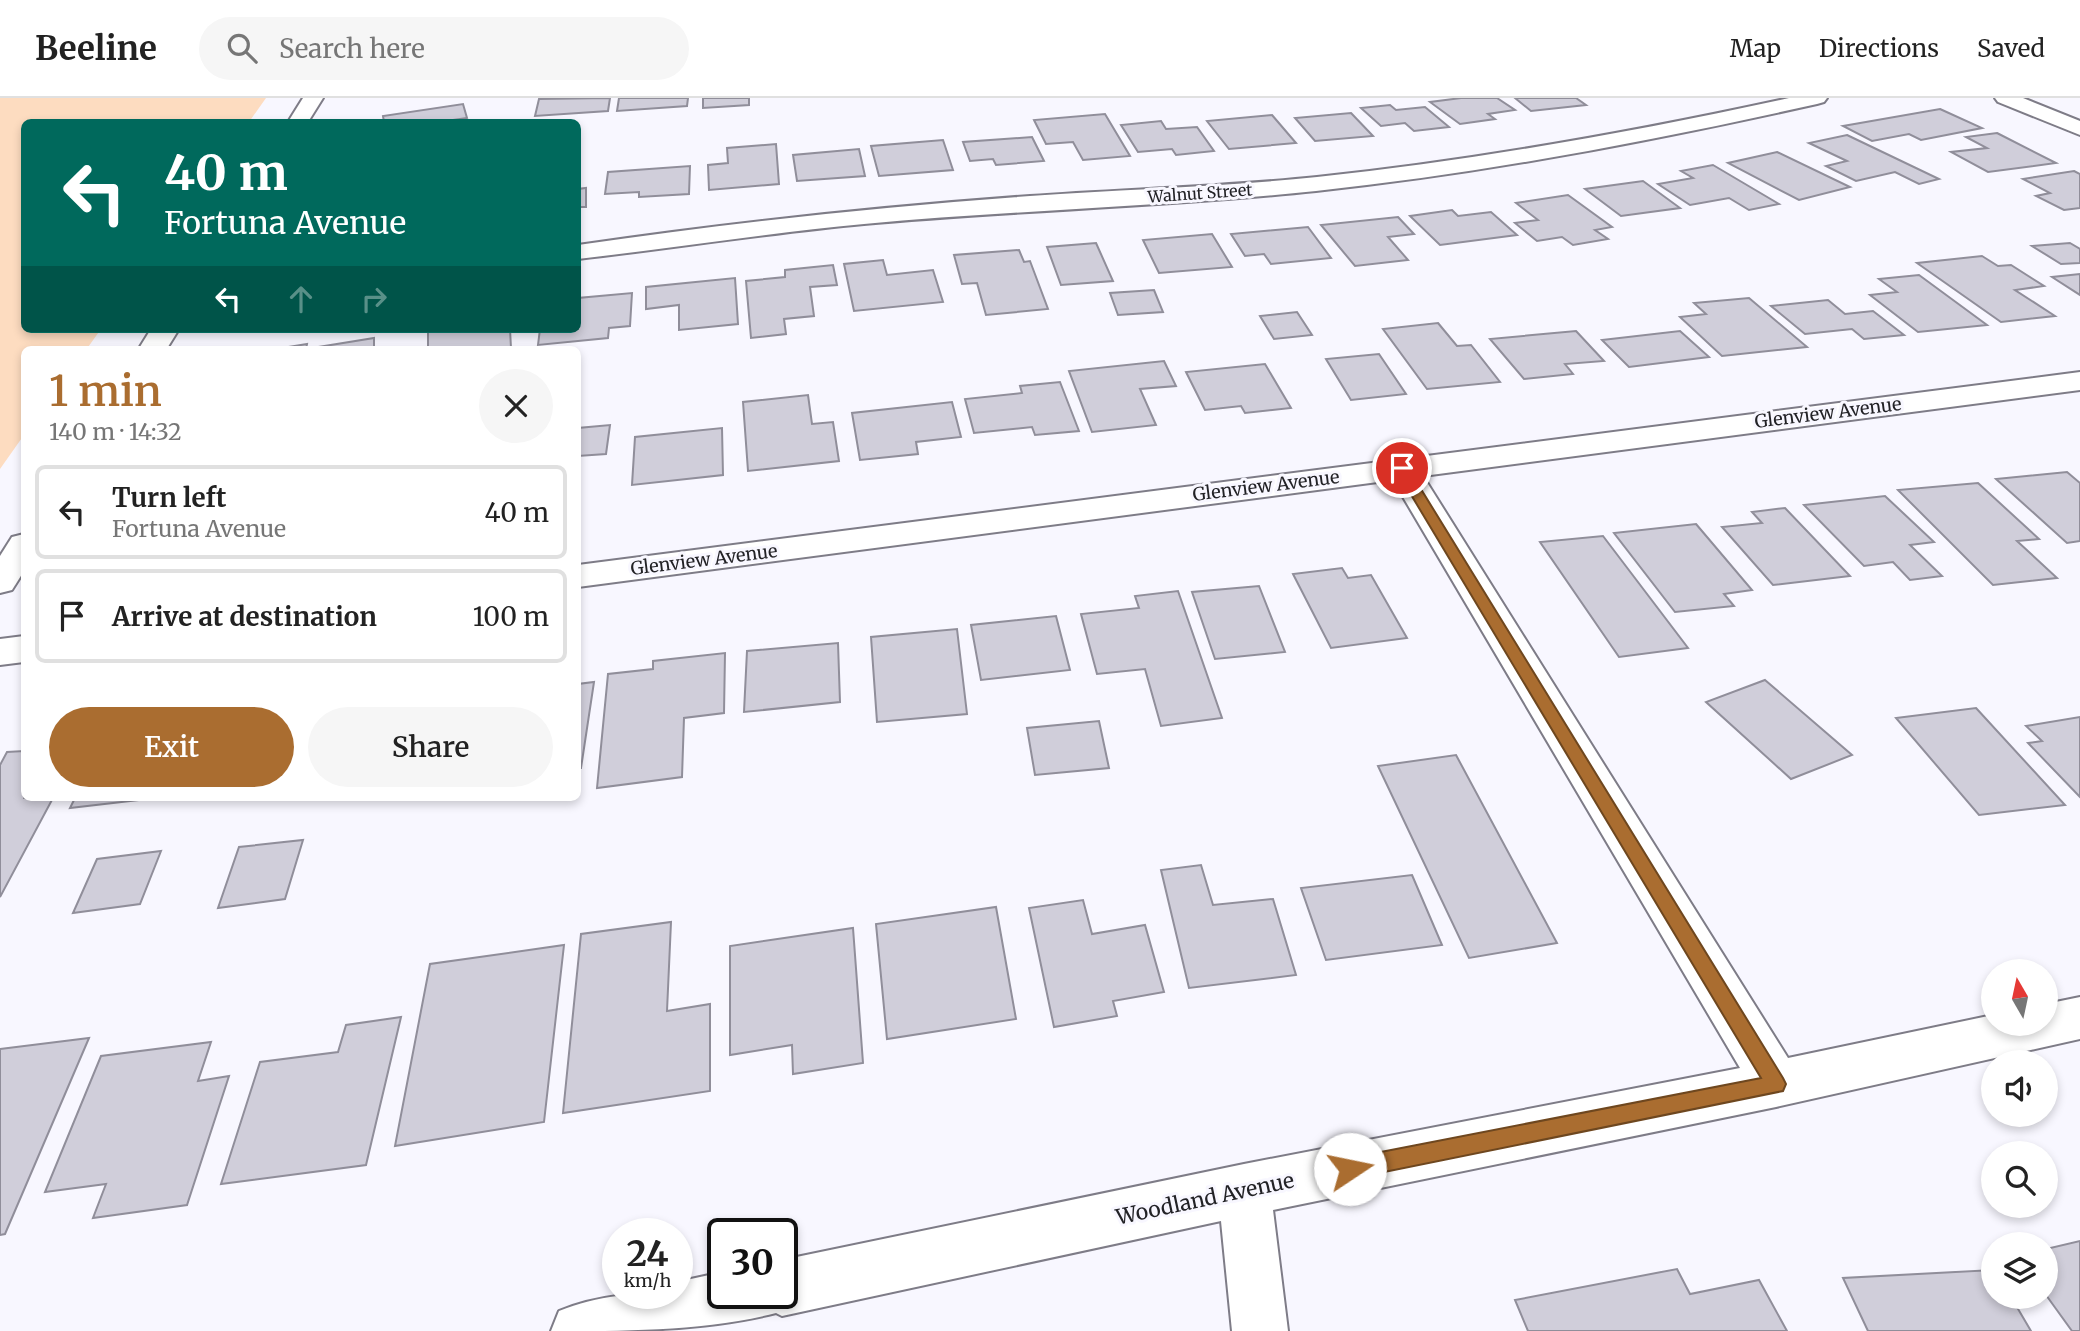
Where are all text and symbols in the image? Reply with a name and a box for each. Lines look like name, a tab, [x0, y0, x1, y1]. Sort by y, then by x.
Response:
search box	[199, 17, 689, 80]
text: Beeline	[35, 28, 157, 69]
icon: search	[223, 29, 261, 67]
text: Search here	[279, 32, 425, 65]
text: Map	[1730, 33, 1781, 64]
text: Directions	[1819, 33, 1939, 64]
text: Saved	[1977, 33, 2045, 64]
text: 40 m	[164, 142, 288, 203]
icon: left	[49, 147, 140, 238]
street label: Walnut Street	[1146, 179, 1254, 207]
text: Fortuna Avenue	[164, 203, 406, 243]
icon: left	[209, 280, 247, 318]
icon: ahead	[282, 280, 320, 318]
icon: right	[355, 280, 393, 318]
text: 1 min	[49, 365, 162, 417]
button: close	[479, 369, 553, 443]
street label: Glenview Avenue	[1753, 392, 1903, 433]
text: 140 m · 14:32	[49, 417, 182, 446]
pin	[1372, 438, 1432, 498]
icon: arrive	[1383, 449, 1421, 487]
street label: Glenview Avenue	[1191, 465, 1341, 506]
text: Turn left	[112, 481, 226, 514]
icon: left	[53, 493, 91, 531]
text: 40 m	[485, 496, 549, 529]
text: Fortuna Avenue	[112, 514, 286, 543]
street label: Glenview Avenue	[629, 539, 779, 580]
icon: arrive	[53, 597, 91, 635]
text: Arrive at destination	[112, 600, 377, 633]
text: 100 m	[473, 600, 549, 633]
button: Exit	[49, 707, 294, 787]
button: Share	[308, 707, 553, 787]
north arrow	[1981, 959, 2058, 1036]
map controls	[1981, 959, 2058, 1309]
button: sound	[1981, 1050, 2058, 1127]
position arrow	[1313, 1132, 1387, 1206]
button: search	[1981, 1141, 2058, 1218]
street label: Woodland Avenue	[1112, 1166, 1296, 1231]
speed limit sign: 30	[707, 1218, 798, 1309]
text: 24	[626, 1232, 669, 1276]
button: layers	[1981, 1232, 2058, 1309]
text: km/h	[624, 1269, 671, 1292]

